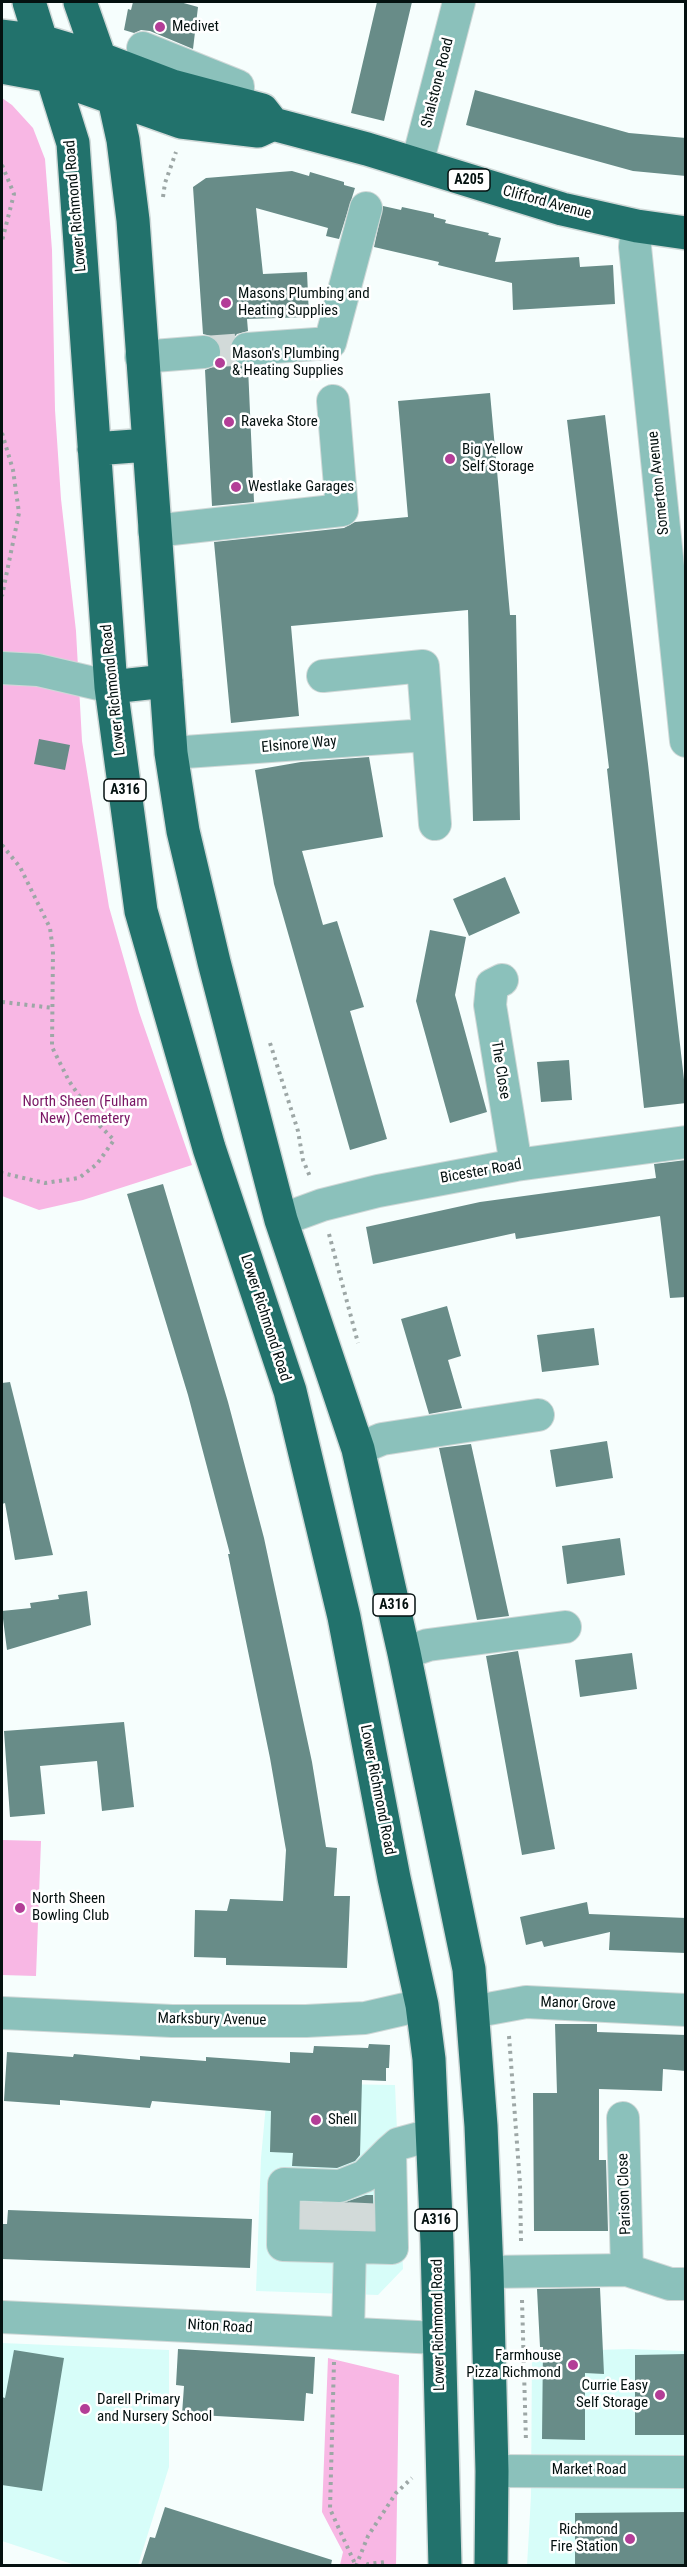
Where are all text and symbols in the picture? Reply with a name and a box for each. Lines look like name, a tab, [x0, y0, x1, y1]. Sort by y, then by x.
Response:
place label: Medivet	[172, 18, 219, 36]
marker: Medivet	[153, 20, 167, 34]
street label: Shalstone Road	[418, 36, 458, 130]
street label: Lower Richmond Road	[61, 139, 91, 273]
road number: A205	[448, 169, 490, 191]
street label: Clifford Avenue	[501, 183, 593, 223]
place label: Masons Plumbing and Heating Supplies	[238, 285, 370, 320]
marker: Masons Plumbing and Heating Supplies	[219, 296, 233, 310]
place label: Mason's Plumbing & Heating Supplies	[232, 345, 344, 380]
marker: Mason's Plumbing & Heating Supplies	[213, 356, 227, 370]
place label: Raveka Store	[241, 413, 318, 431]
marker: Raveka Store	[222, 415, 236, 429]
street label: Somerton Avenue	[645, 430, 673, 536]
place label: Big Yellow Self Storage	[462, 441, 534, 476]
marker: Big Yellow Self Storage	[443, 452, 457, 466]
place label: Westlake Garages	[248, 478, 354, 496]
marker: Westlake Garages	[229, 480, 243, 494]
street label: Lower Richmond Road	[98, 623, 130, 757]
street label: Elsinore Way	[261, 733, 337, 757]
road number: A316	[104, 779, 146, 801]
street label: The Close	[487, 1040, 513, 1100]
park label: North Sheen (Fulham New) Cemetery	[23, 1093, 147, 1128]
street label: Bicester Road	[439, 1156, 523, 1188]
street label: Lower Richmond Road	[236, 1252, 294, 1384]
road number: A316	[373, 1594, 415, 1616]
street label: Lower Richmond Road	[356, 1723, 398, 1857]
place label: North Sheen Bowling Club	[32, 1890, 109, 1925]
marker: North Sheen Bowling Club	[13, 1901, 27, 1915]
street label: Manor Grove	[540, 1994, 616, 2014]
street label: Marksbury Avenue	[157, 2010, 267, 2030]
place label: Shell	[328, 2111, 357, 2129]
marker: Shell	[309, 2113, 323, 2127]
street label: Parison Close	[615, 2153, 635, 2235]
road number: A316	[415, 2209, 457, 2231]
street label: Lower Richmond Road	[429, 2259, 449, 2391]
street label: Niton Road	[187, 2316, 253, 2338]
place label: Farmhouse Pizza Richmond	[466, 2347, 561, 2382]
marker: Farmhouse Pizza Richmond	[566, 2358, 580, 2372]
place label: Currie Easy Self Storage	[576, 2377, 648, 2412]
marker: Currie Easy Self Storage	[653, 2388, 667, 2402]
place label: Darell Primary and Nursery School	[97, 2391, 212, 2426]
marker: Darell Primary and Nursery School	[78, 2402, 92, 2416]
street label: Market Road	[552, 2461, 626, 2479]
place label: Richmond Fire Station	[550, 2521, 618, 2556]
marker: Richmond Fire Station	[623, 2532, 637, 2546]

